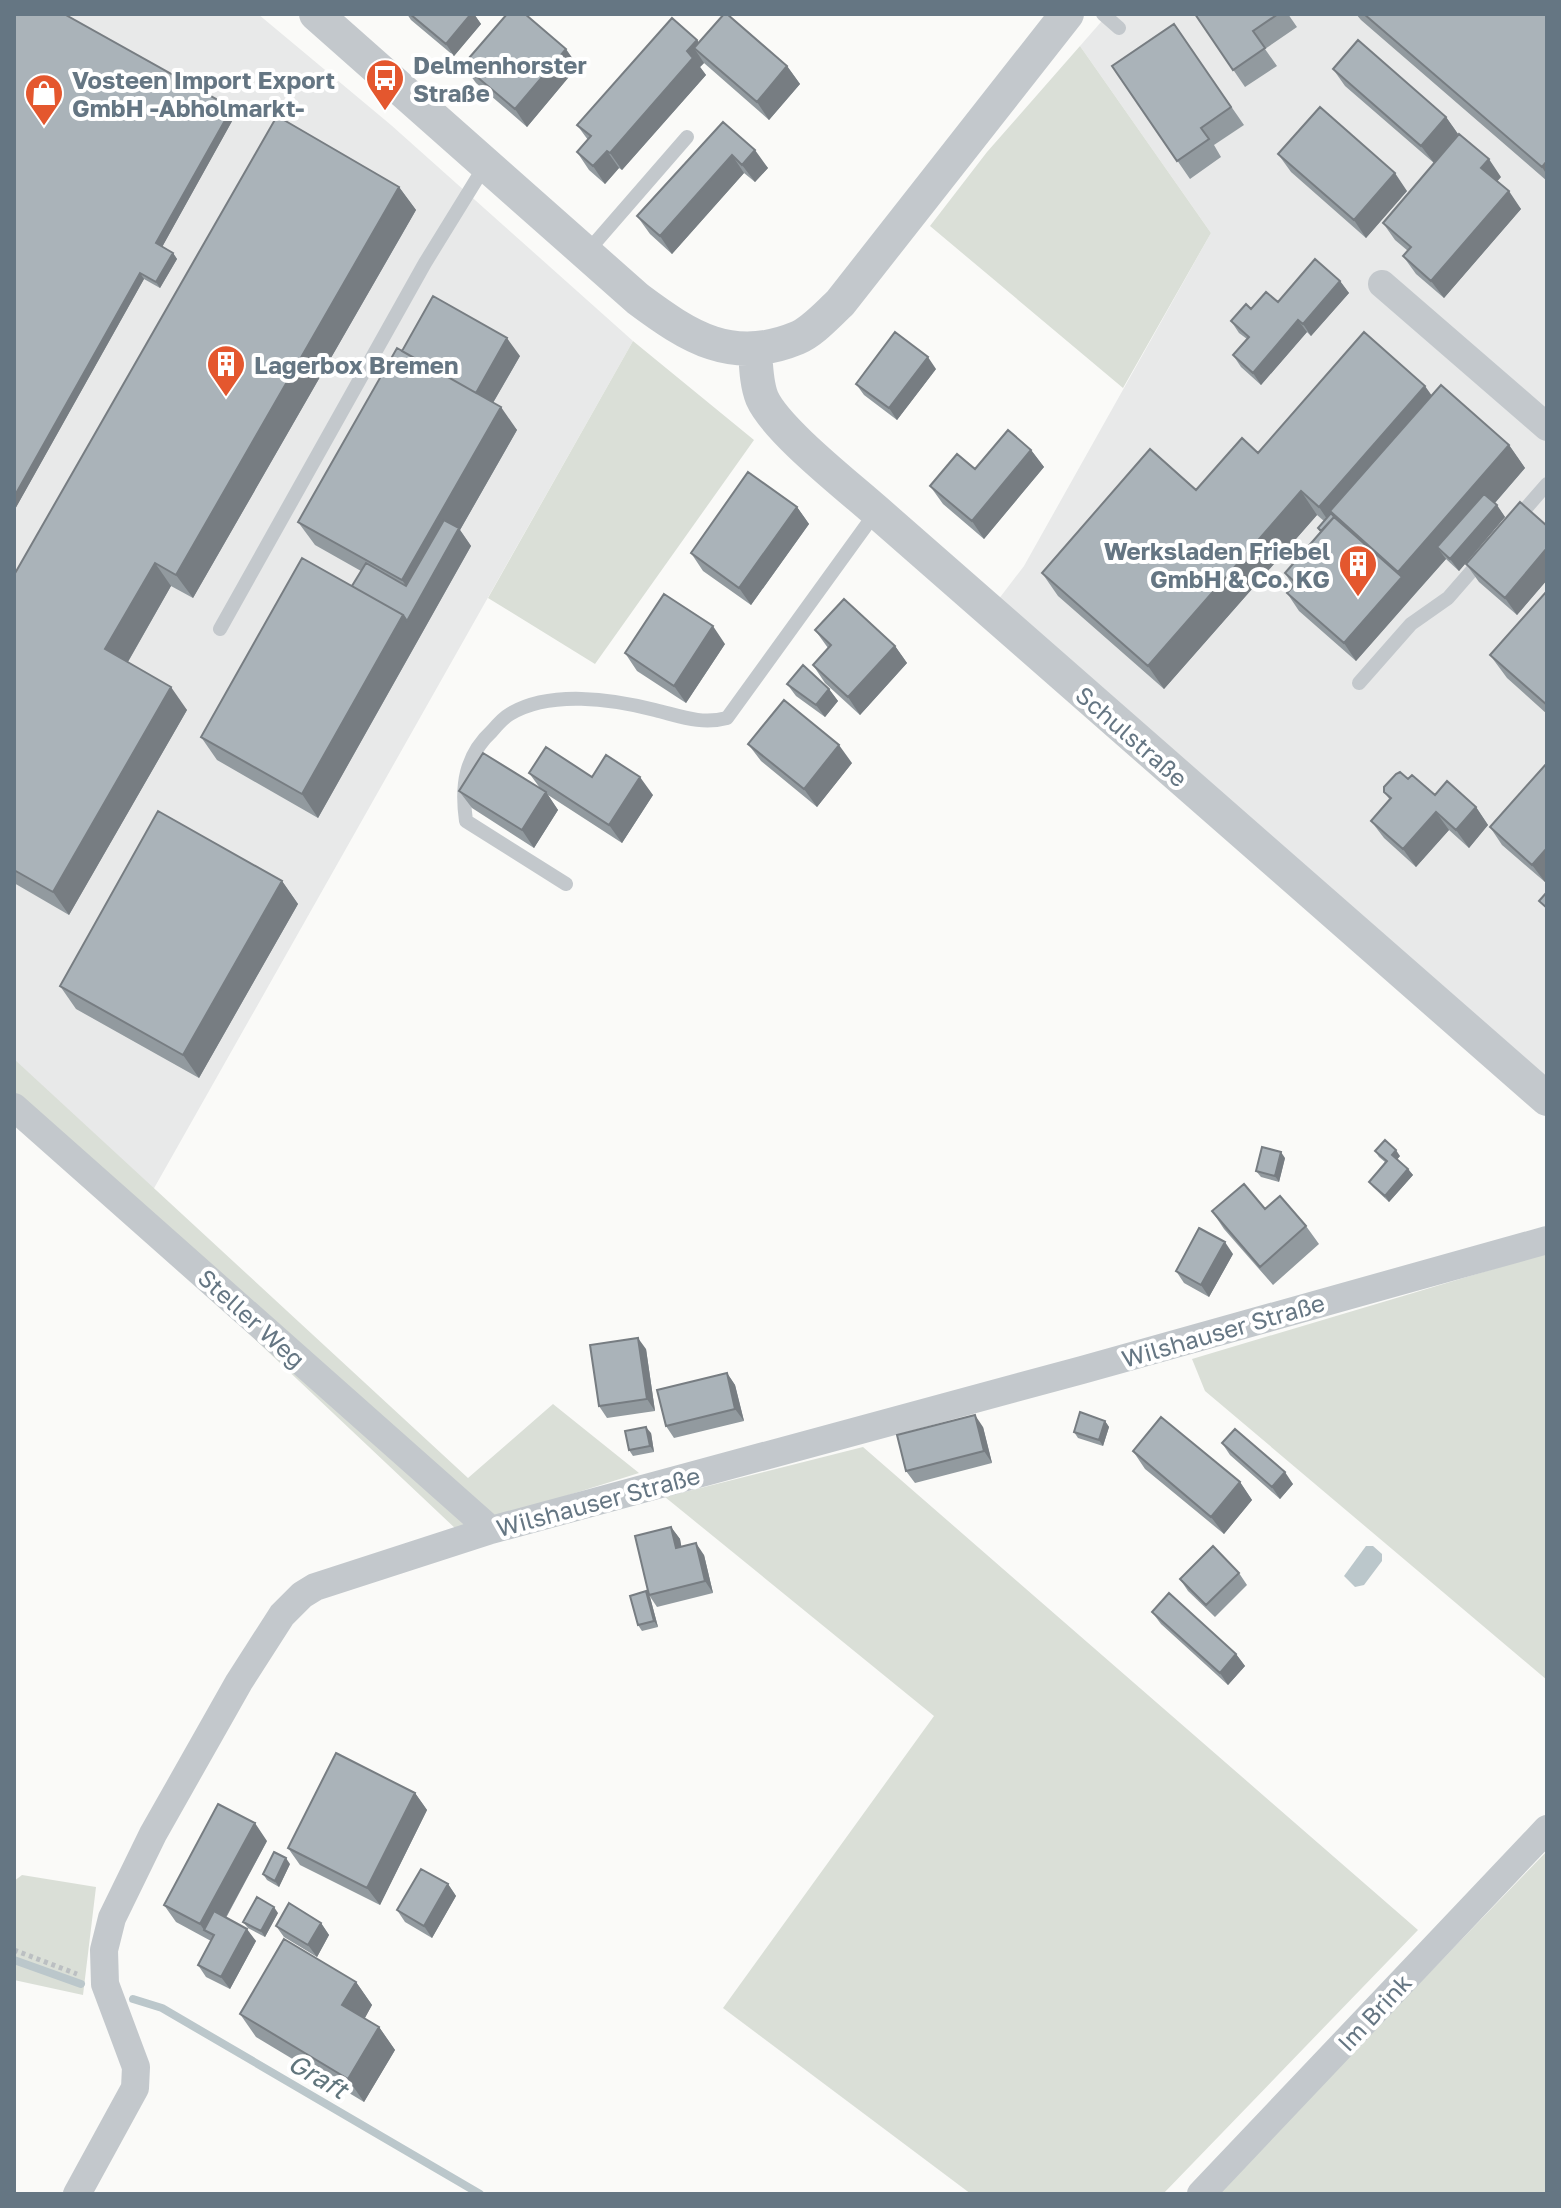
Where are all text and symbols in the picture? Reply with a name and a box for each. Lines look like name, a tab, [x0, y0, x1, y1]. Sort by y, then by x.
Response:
place label: Delmenhorster Straße	[413, 50, 587, 107]
bus stop icon: Delmenhorster Straße	[364, 57, 406, 112]
place label: Vosteen Import Export GmbH -Abholmarkt-	[72, 65, 335, 122]
shop icon: Vosteen Import Export GmbH -Abholmarkt-	[23, 72, 65, 127]
building icon: Lagerbox Bremen	[205, 343, 247, 398]
place label: Lagerbox Bremen	[254, 350, 458, 379]
place label: Werksladen Friebel GmbH & Co. KG	[1104, 536, 1330, 593]
building icon: Werksladen Friebel GmbH & Co. KG	[1337, 543, 1379, 598]
street label: Schulstraße	[1070, 680, 1194, 792]
street label: Steller Weg	[193, 1263, 311, 1373]
street label: Wilshauser Straße	[1118, 1287, 1328, 1373]
street label: Wilshauser Straße	[493, 1460, 703, 1542]
street label: Im Brink	[1331, 1967, 1417, 2057]
water label: Graft	[283, 2047, 355, 2106]

